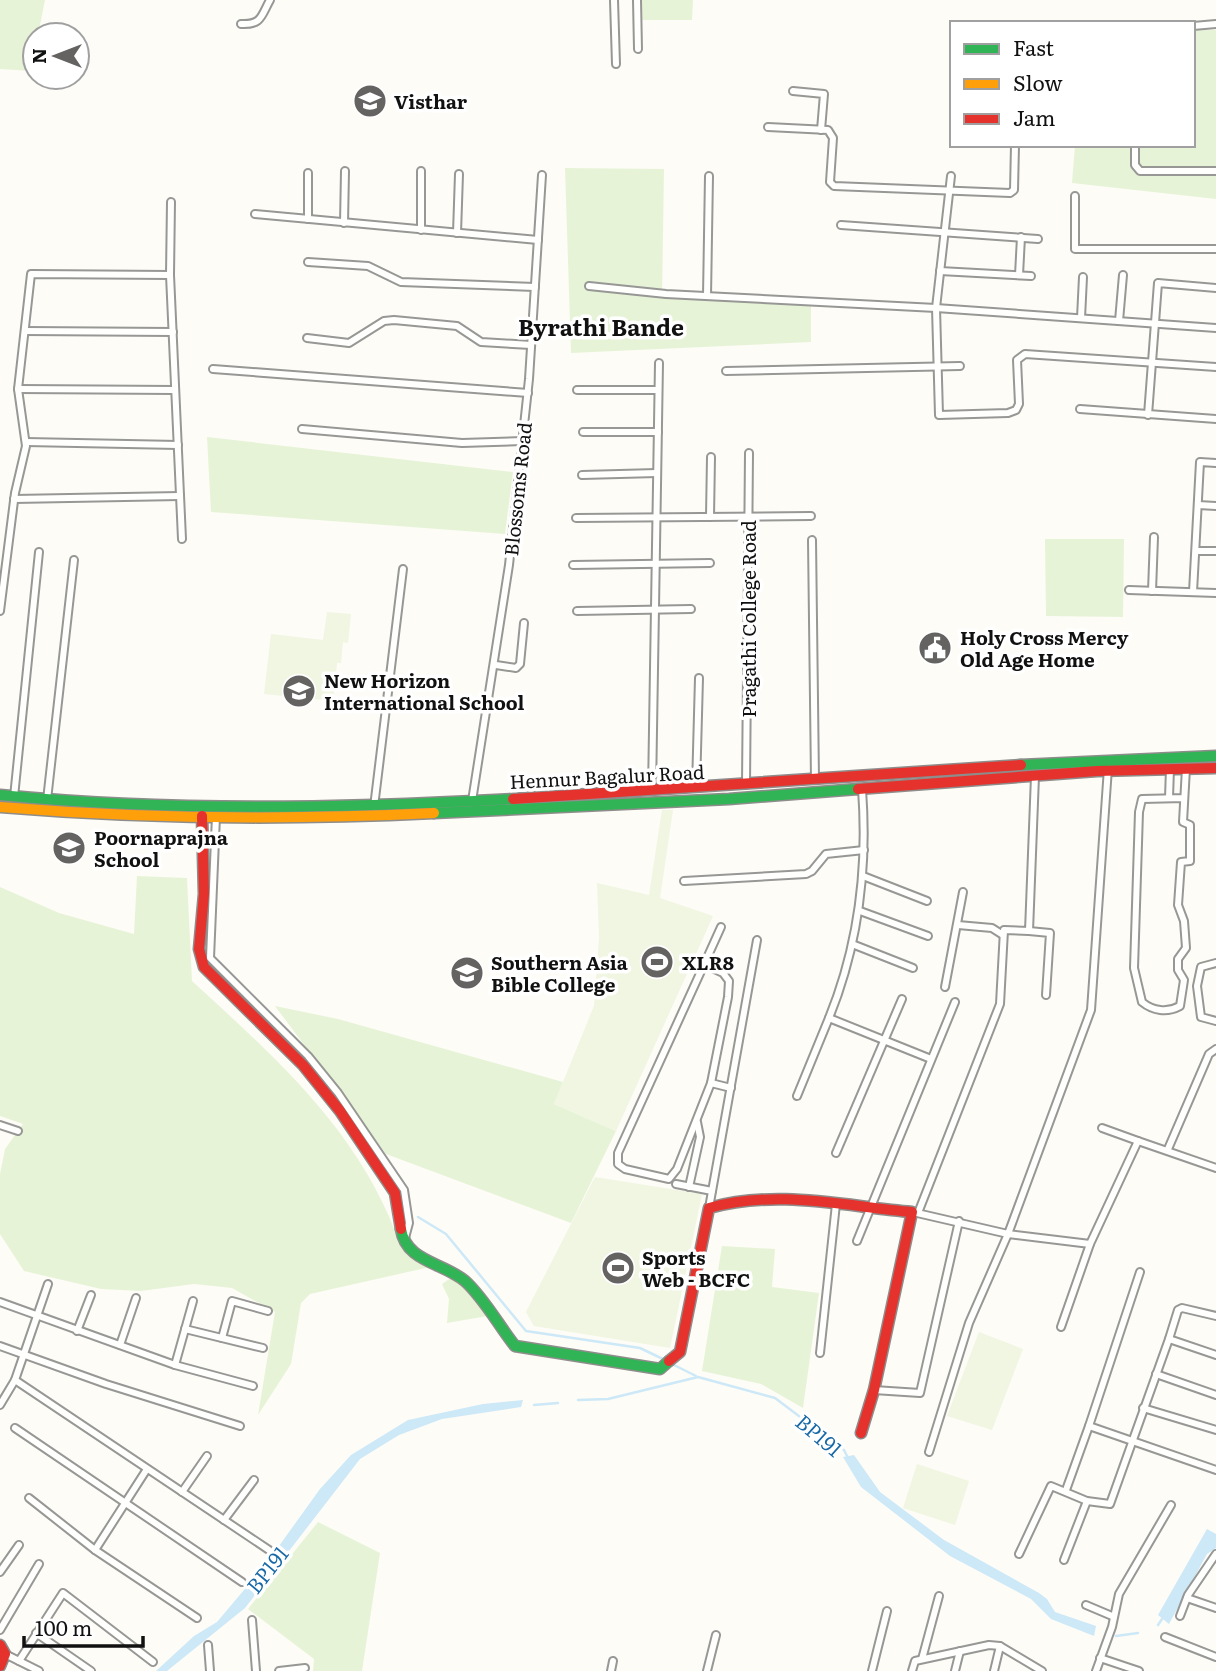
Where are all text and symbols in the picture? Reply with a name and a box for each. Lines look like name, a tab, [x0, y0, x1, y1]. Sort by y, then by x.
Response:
north arrow	[21, 21, 91, 91]
legend	[950, 21, 1195, 147]
text: Fast	[1013, 31, 1054, 62]
text: N	[24, 48, 52, 64]
text: Slow	[1013, 66, 1063, 97]
school or university icon: Visthar	[351, 82, 389, 120]
place label: Visthar	[394, 87, 468, 115]
text: Jam	[1013, 101, 1055, 132]
district label: Byrathi Bande	[518, 309, 684, 343]
street label: Blossoms Road	[496, 420, 538, 557]
street label: Pragathi College Road	[734, 520, 762, 718]
place label: Holy Cross Mercy Old Age Home	[960, 623, 1129, 673]
public building icon: Holy Cross Mercy Old Age Home	[916, 629, 954, 667]
place label: New Horizon International School	[324, 666, 525, 716]
school or university icon: New Horizon International School	[280, 672, 318, 710]
street label: Hennur Bagalur Road	[509, 757, 706, 795]
place label: Poornaprajna School	[94, 823, 228, 873]
school or university icon: Poornaprajna School	[50, 829, 88, 867]
sports icon: XLR8	[638, 943, 676, 981]
place label: Southern Asia Bible College	[491, 948, 628, 998]
place label: XLR8	[682, 948, 734, 976]
school or university icon: Southern Asia Bible College	[448, 954, 486, 992]
place label: Sports Web - BCFC	[642, 1243, 750, 1293]
sports icon: Sports Web - BCFC	[599, 1249, 637, 1287]
water label: BP191	[790, 1405, 850, 1463]
water label: BP191	[238, 1539, 294, 1599]
scale bar	[24, 1604, 144, 1648]
text: 100 m	[35, 1611, 92, 1642]

